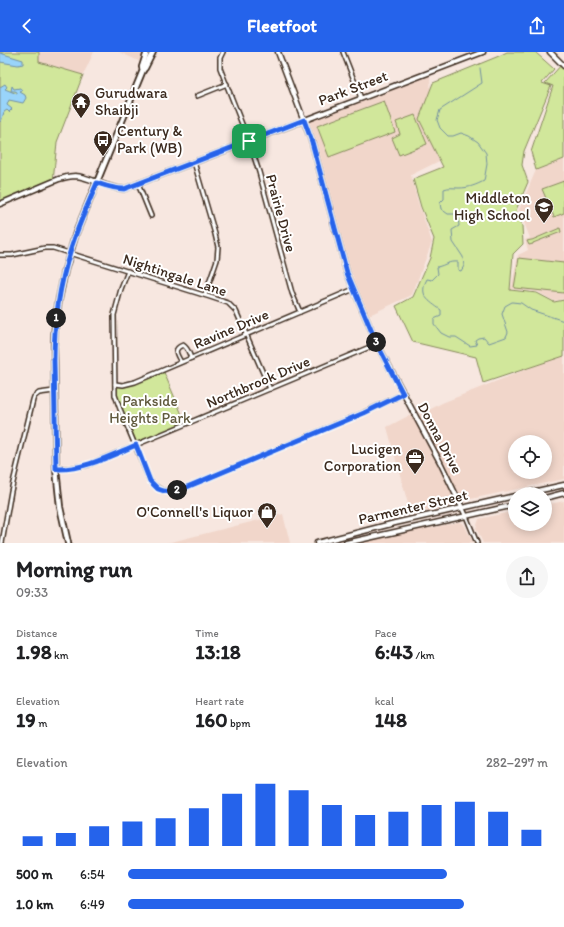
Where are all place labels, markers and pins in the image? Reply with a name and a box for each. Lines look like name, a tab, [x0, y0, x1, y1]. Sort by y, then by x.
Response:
place label: Gurudwara Shaibji	[95, 84, 168, 119]
temple icon: Gurudwara Shaibji	[70, 91, 92, 119]
place label: Century & Park (WB)	[117, 122, 182, 157]
pin	[232, 124, 266, 158]
bus stop icon: Century & Park (WB)	[92, 129, 114, 157]
place label: Middleton High School	[454, 189, 531, 224]
school or university icon: Middleton High School	[533, 196, 555, 224]
pin: 1	[46, 308, 66, 328]
pin: 3	[366, 332, 386, 352]
place label: Lucigen Corporation	[324, 440, 401, 475]
office icon: Lucigen Corporation	[404, 447, 426, 475]
pin: 2	[167, 480, 187, 500]
shop icon: O'Connell's Liquor	[256, 501, 278, 529]
place label: O'Connell's Liquor	[136, 503, 253, 521]

